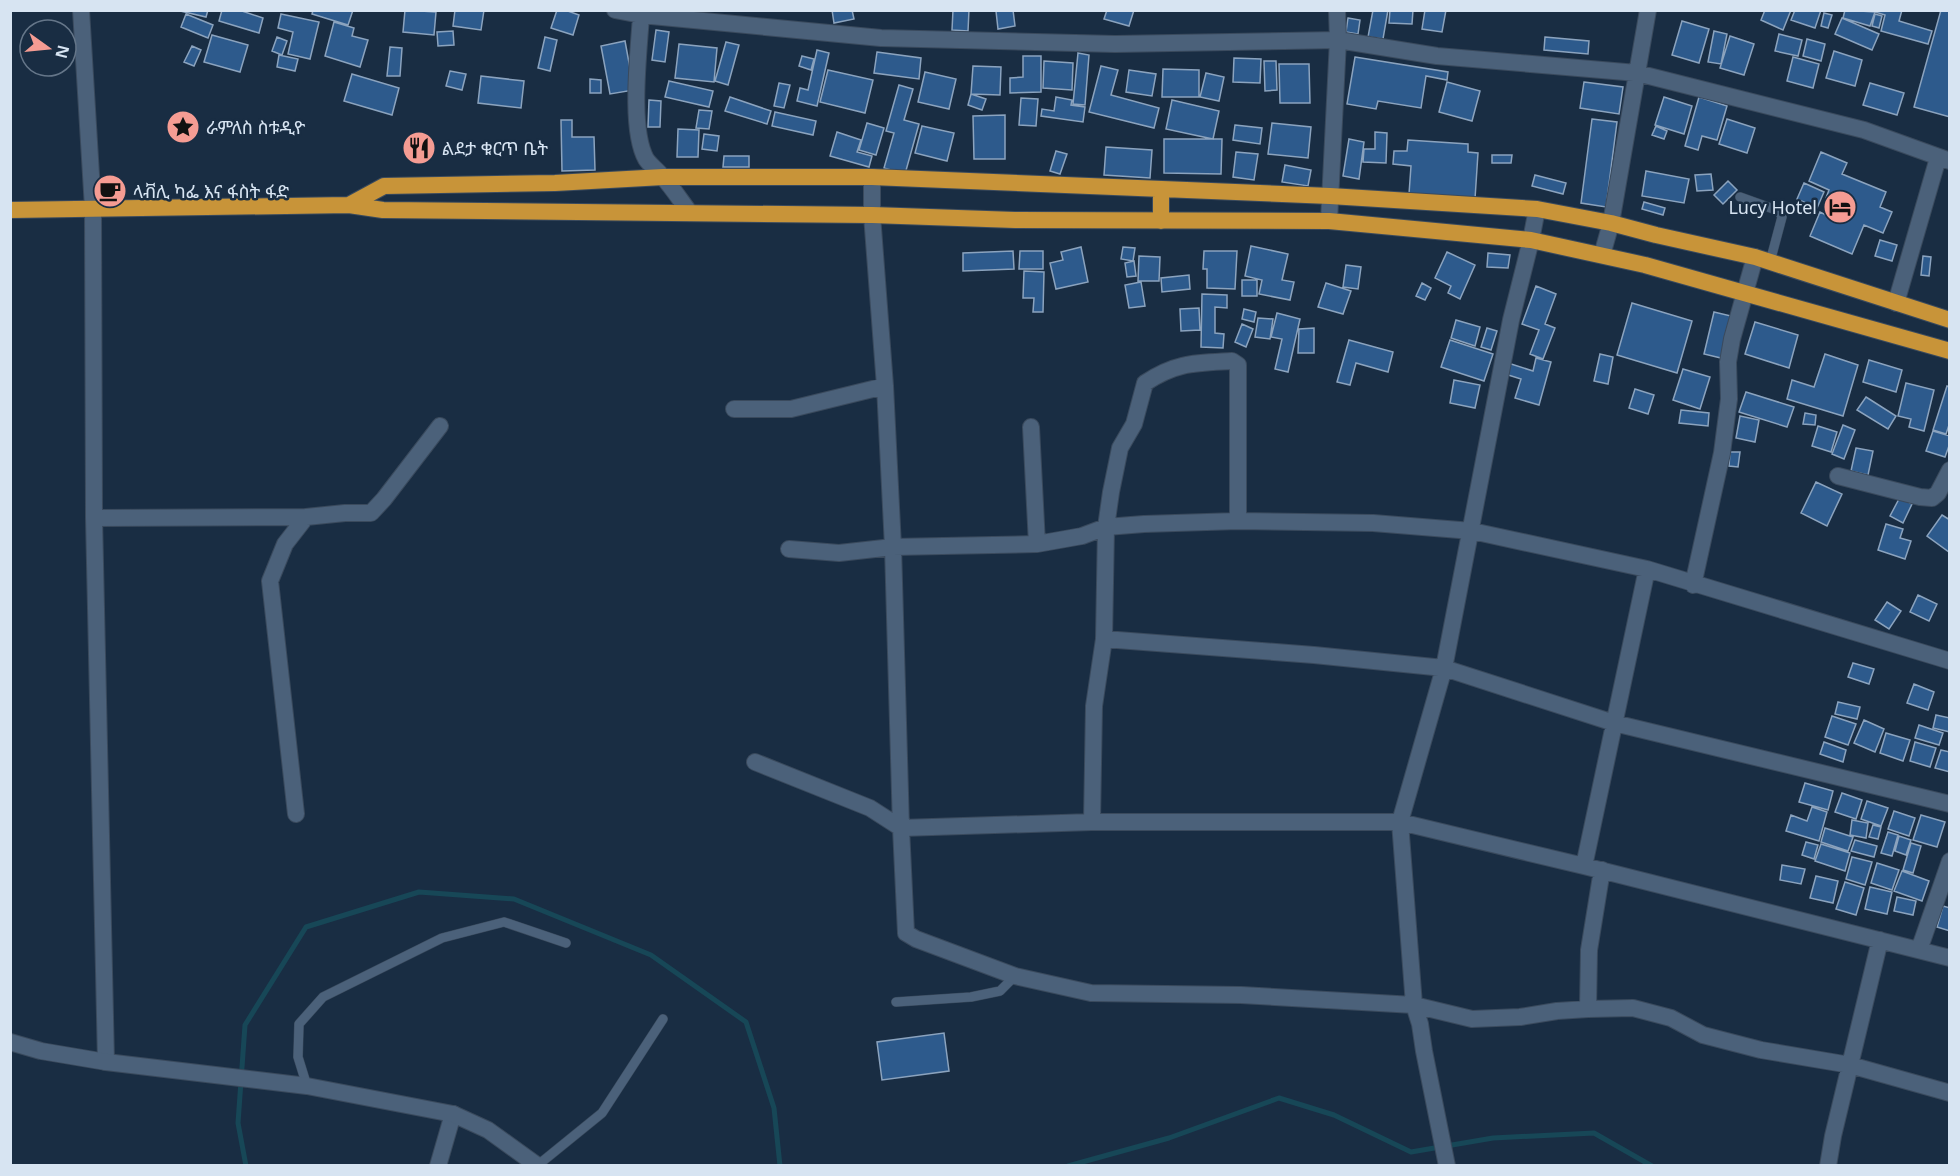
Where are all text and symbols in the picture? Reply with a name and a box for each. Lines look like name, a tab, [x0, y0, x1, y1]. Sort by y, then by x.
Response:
north arrow	[18, 18, 78, 78]
text: N	[50, 43, 75, 61]
place icon: ራምለስ ስቱዲዮ	[165, 109, 201, 145]
place label: ራምለስ ስቱዲዮ	[206, 115, 306, 139]
restaurant icon: ልደታ ቁርጥ ቤት	[401, 130, 437, 166]
place label: ልደታ ቁርጥ ቤት	[442, 136, 548, 160]
cafe icon: ላቭሊ ካፌ እና ፋስት ፋድ	[92, 173, 128, 209]
place label: ላቭሊ ካፌ እና ፋስት ፋድ	[133, 179, 289, 203]
hotel icon: Lucy Hotel	[1822, 189, 1858, 225]
place label: Lucy Hotel	[1728, 195, 1817, 219]

